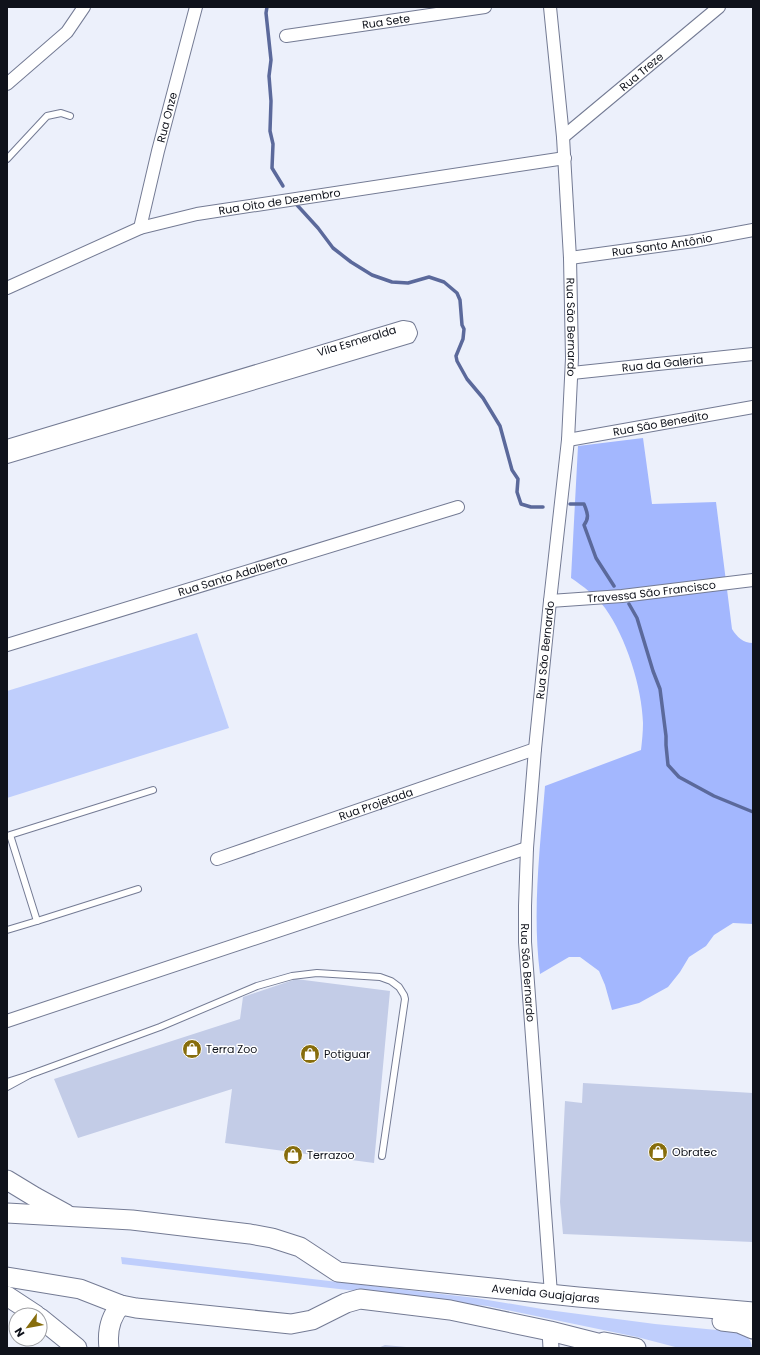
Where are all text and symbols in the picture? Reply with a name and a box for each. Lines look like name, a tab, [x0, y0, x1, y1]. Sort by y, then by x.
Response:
street label: Rua Sete	[361, 10, 411, 33]
street label: Rua Treze	[616, 49, 667, 95]
street label: Rua Onze	[153, 90, 181, 144]
street label: Rua Oito de Dezembro	[217, 184, 341, 219]
street label: Rua Santo Antônio	[611, 230, 714, 260]
street label: Rua São Bernardo	[562, 278, 580, 377]
street label: Vila Esmeralda	[315, 321, 398, 360]
street label: Rua da Galeria	[621, 351, 704, 376]
street label: Rua São Benedito	[612, 407, 710, 440]
street label: Rua Santo Adalberto	[176, 552, 289, 600]
street label: Travessa São Francisco	[587, 577, 717, 606]
street label: Rua São Bernardo	[532, 600, 558, 700]
street label: Rua Projetada	[337, 784, 415, 824]
street label: Rua São Bernardo	[517, 924, 539, 1023]
shop icon: Terra Zoo	[181, 1038, 203, 1060]
place label: Terra Zoo	[206, 1041, 257, 1057]
shop icon: Potiguar	[299, 1043, 321, 1065]
place label: Potiguar	[324, 1046, 370, 1062]
shop icon: Obratec	[647, 1141, 669, 1163]
shop icon: Terrazoo	[282, 1144, 304, 1166]
place label: Obratec	[672, 1144, 717, 1160]
place label: Terrazoo	[307, 1147, 355, 1163]
street label: Avenida Guajajaras	[491, 1280, 601, 1307]
north arrow	[8, 1307, 48, 1347]
text: N	[11, 1325, 28, 1340]

